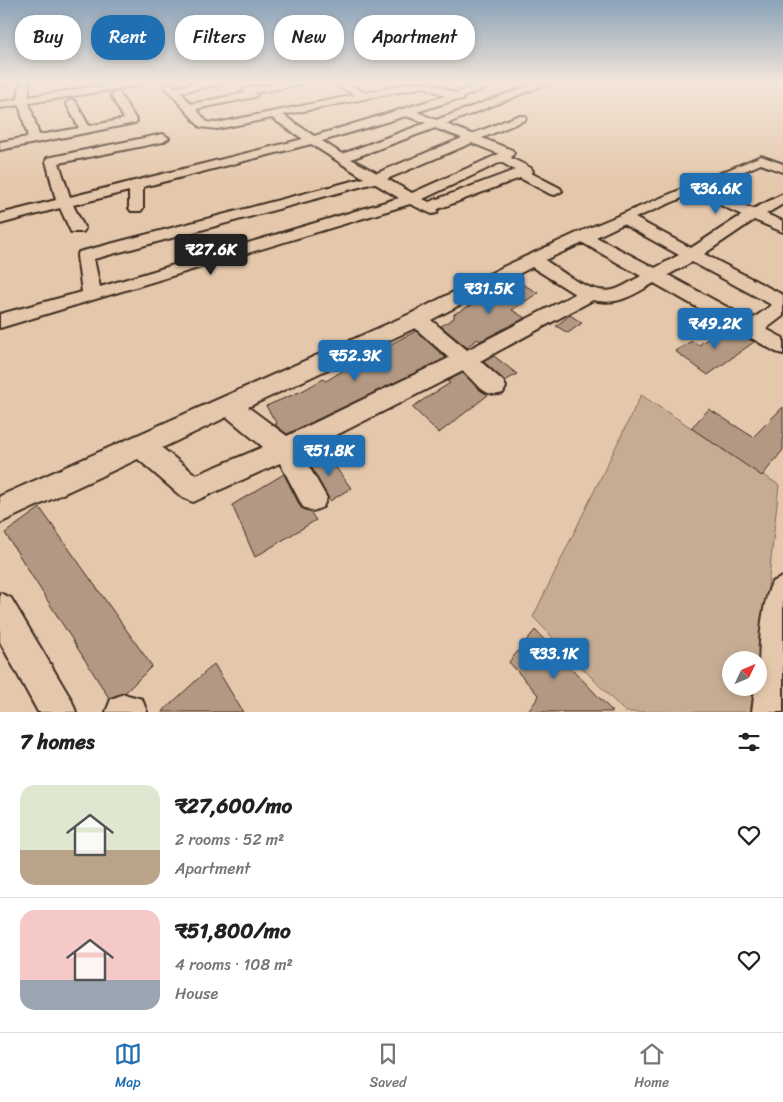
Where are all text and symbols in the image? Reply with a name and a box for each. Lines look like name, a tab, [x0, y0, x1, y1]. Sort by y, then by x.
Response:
chip: Buy	[15, 15, 81, 60]
chip: Rent	[91, 15, 165, 60]
chip: Filters	[175, 15, 264, 60]
chip: New	[274, 15, 344, 60]
chip: Apartment	[354, 15, 475, 60]
pin: ₹36.6K	[675, 172, 757, 215]
text: ₹36.6K	[691, 174, 741, 203]
pin: ₹27.6K	[170, 234, 252, 276]
text: ₹27.6K	[186, 235, 236, 264]
pin: ₹31.5K	[448, 272, 530, 315]
text: ₹31.5K	[465, 274, 513, 303]
pin: ₹49.2K	[674, 308, 756, 350]
text: ₹49.2K	[689, 309, 741, 338]
pin: ₹52.3K	[314, 340, 396, 382]
text: ₹52.3K	[329, 341, 381, 370]
pin: ₹51.8K	[288, 434, 370, 477]
text: ₹51.8K	[304, 436, 354, 465]
pin: ₹33.1K	[513, 638, 595, 680]
text: ₹33.1K	[530, 639, 578, 668]
north arrow	[722, 651, 768, 696]
map controls	[722, 651, 767, 696]
text: 7 homes	[20, 723, 95, 761]
icon: filters	[735, 728, 763, 756]
text: ₹27,600/mo	[175, 787, 292, 825]
icon: home	[60, 805, 120, 865]
icon: heart	[735, 821, 763, 849]
text: 2 rooms · 52 m²	[175, 825, 284, 854]
text: Apartment	[175, 854, 251, 883]
text: ₹51,800/mo	[175, 912, 291, 950]
icon: home	[60, 930, 120, 990]
icon: heart	[735, 946, 763, 974]
text: 4 rooms · 108 m²	[175, 950, 293, 979]
text: House	[175, 979, 218, 1008]
tab: Map	[114, 1040, 142, 1095]
tab: Saved	[370, 1040, 406, 1095]
tab: Home	[634, 1040, 669, 1095]

